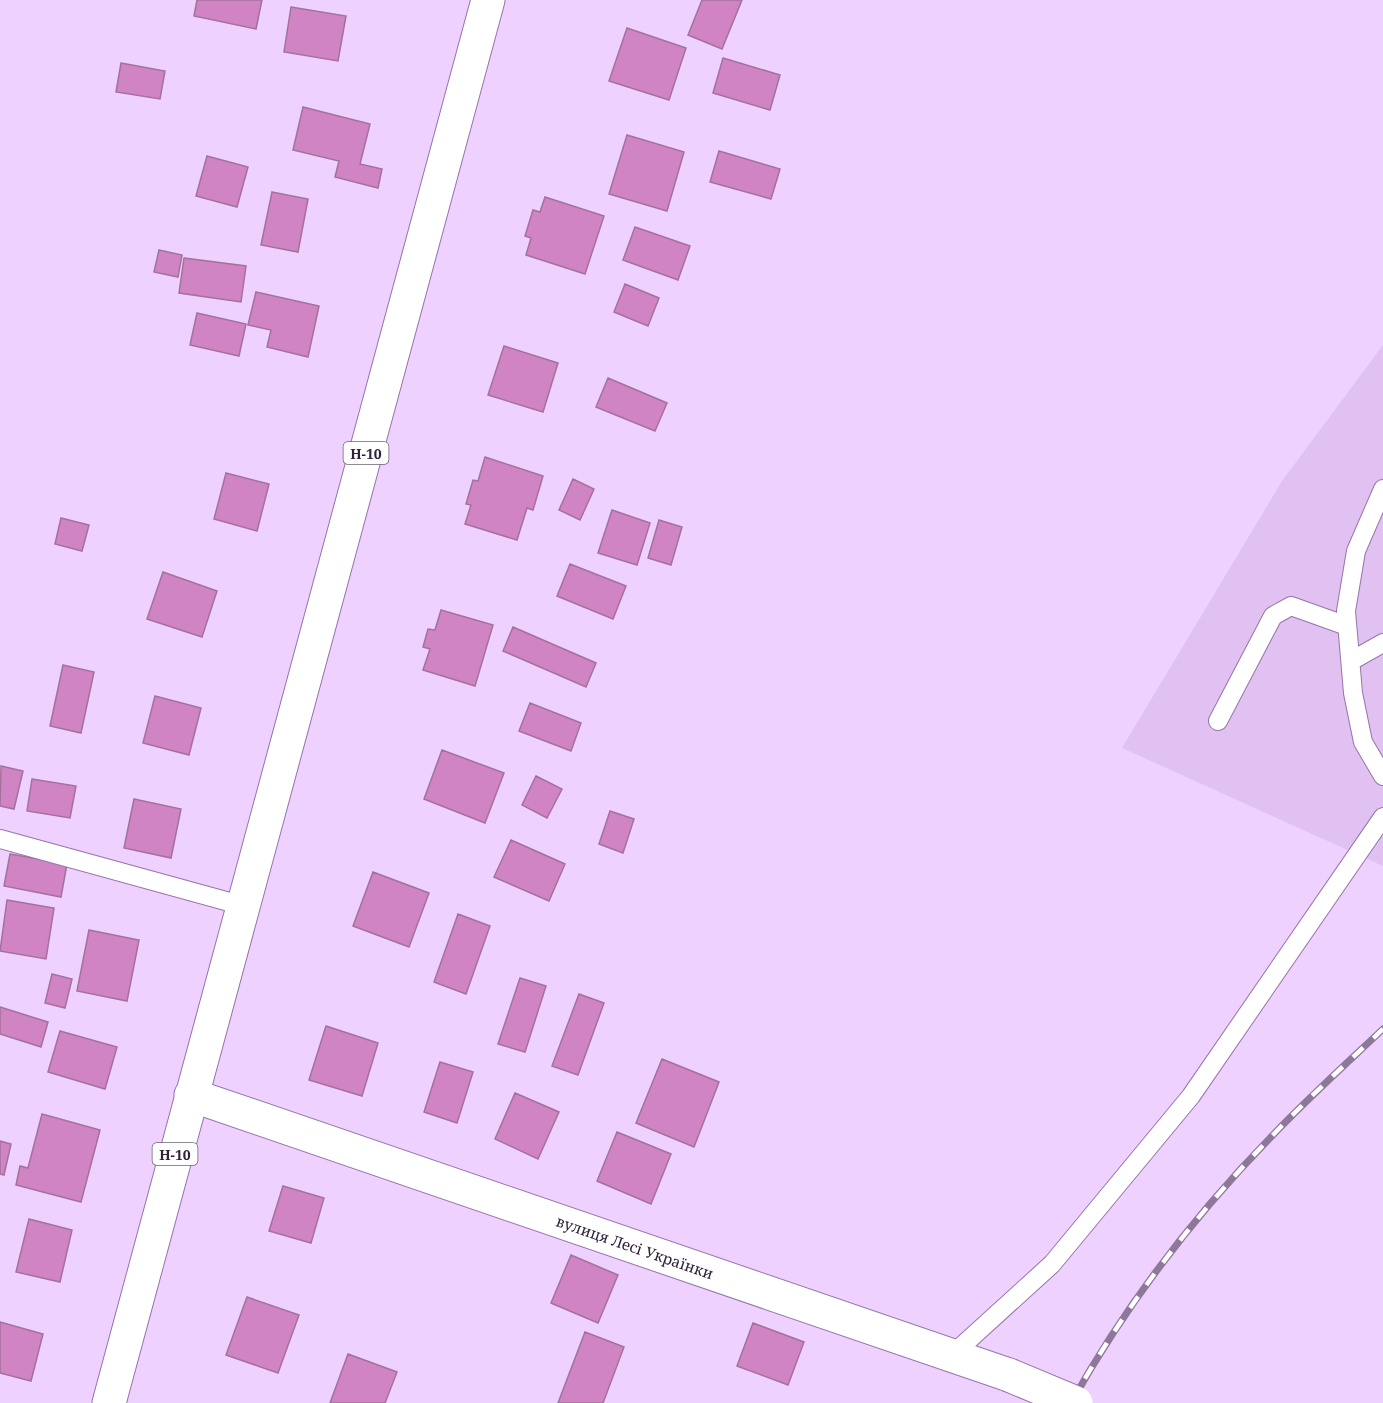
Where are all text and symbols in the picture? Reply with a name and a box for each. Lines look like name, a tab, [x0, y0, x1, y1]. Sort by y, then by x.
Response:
road number: Н-10	[344, 442, 388, 464]
road number: Н-10	[152, 1143, 198, 1165]
street label: вулиця Лесі Українки	[554, 1211, 716, 1283]

